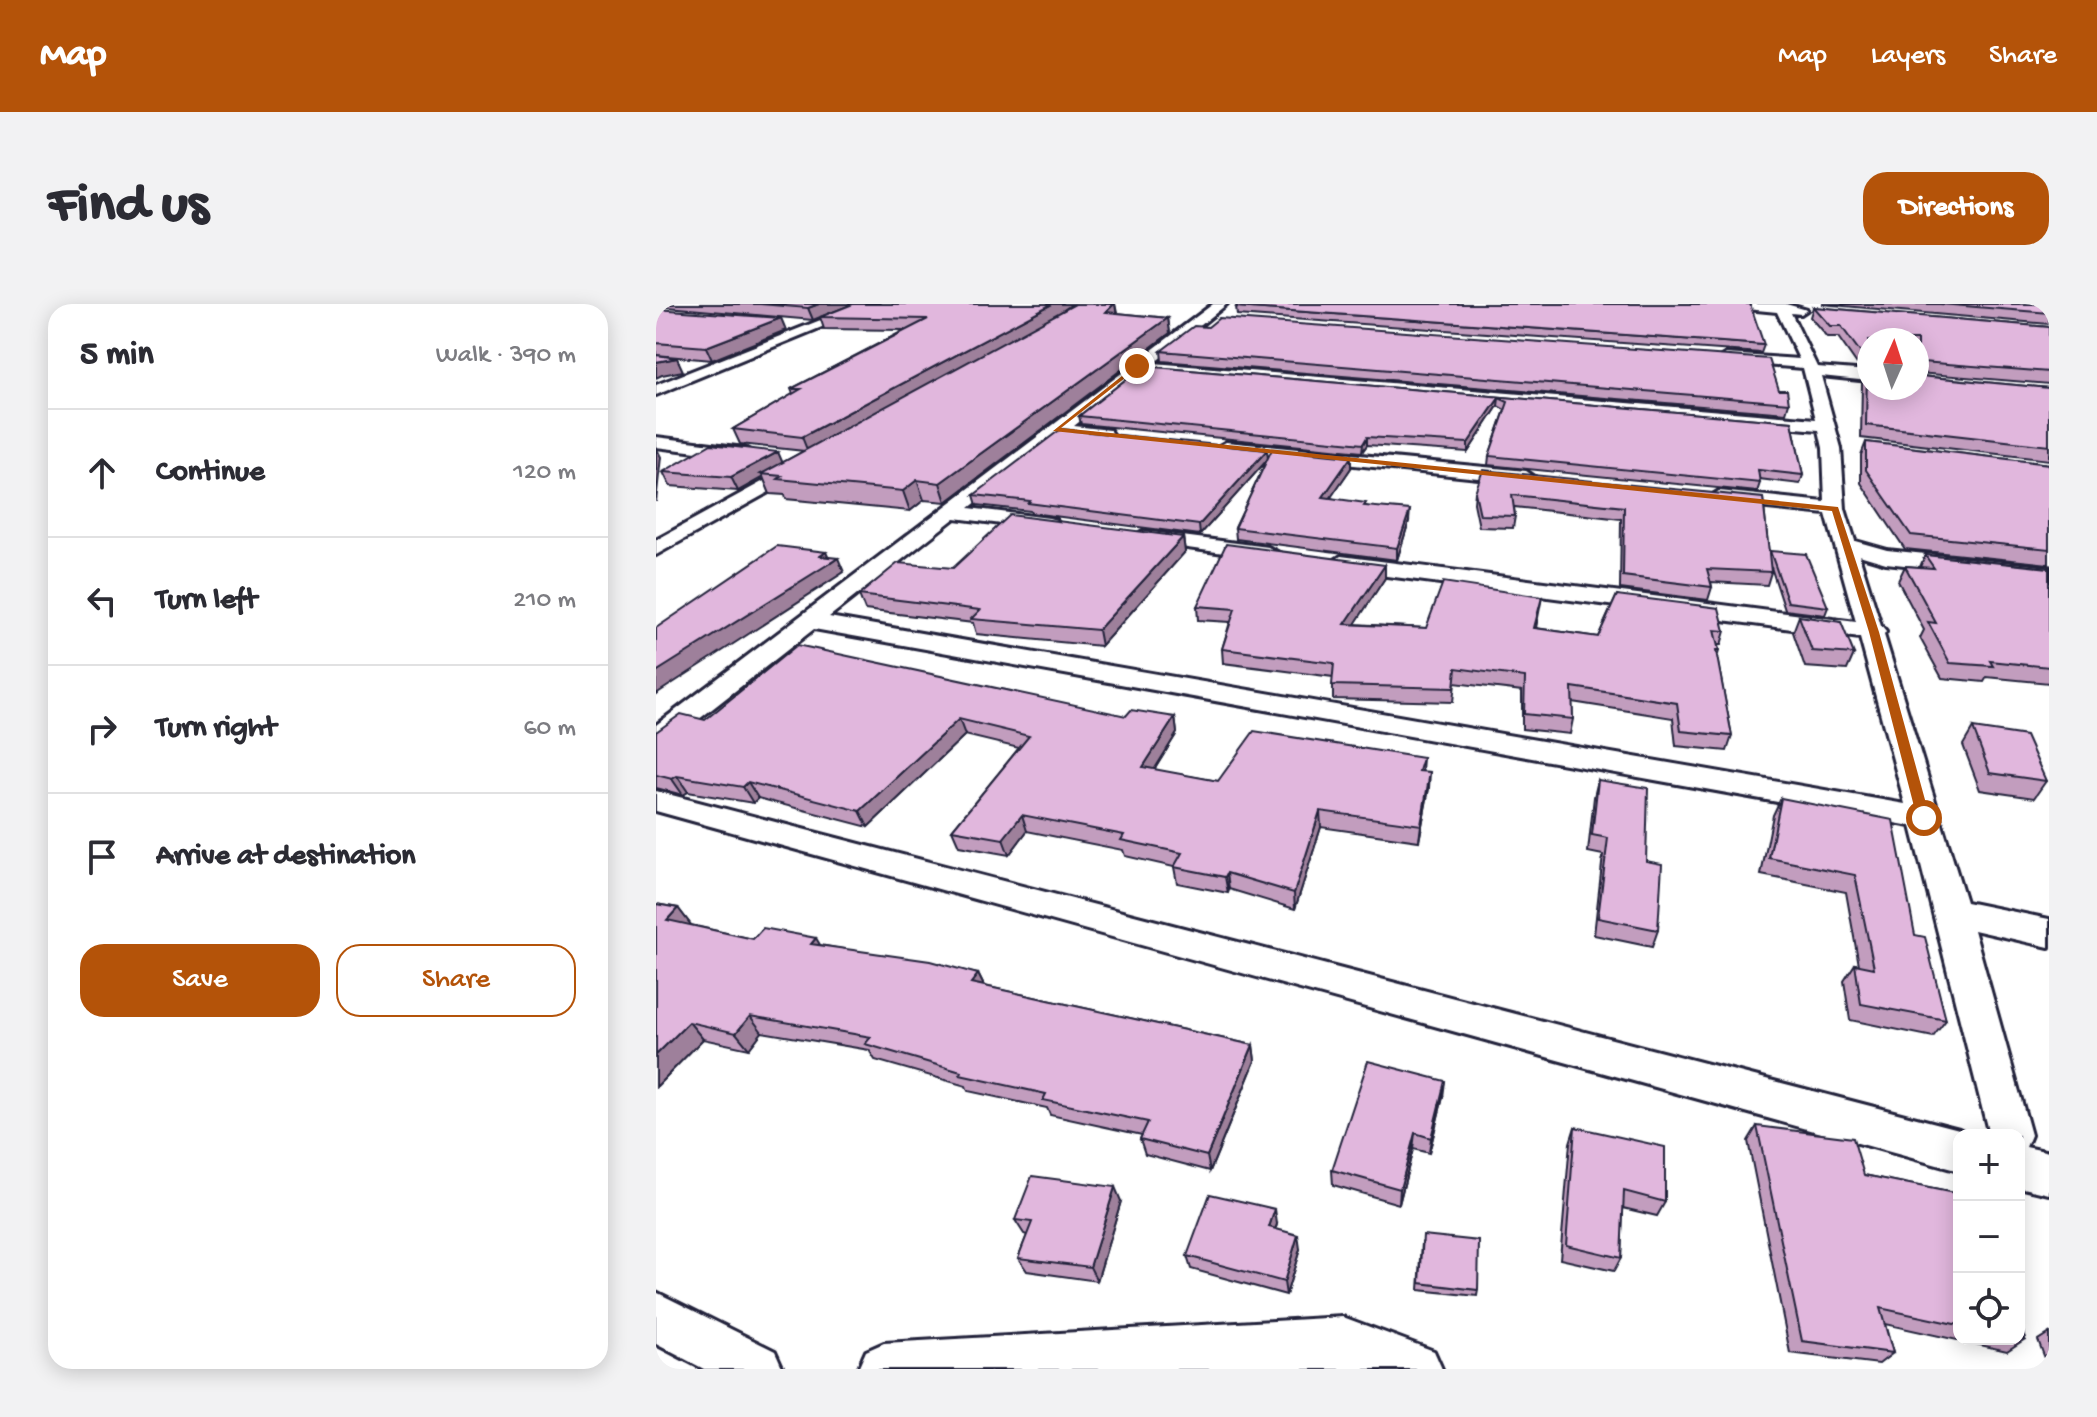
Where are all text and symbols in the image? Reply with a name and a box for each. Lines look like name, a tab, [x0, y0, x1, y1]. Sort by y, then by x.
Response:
text: Map	[40, 34, 106, 78]
text: Map	[1778, 40, 1827, 73]
text: Layers	[1871, 40, 1945, 73]
text: Share	[1989, 40, 2057, 73]
button: Directions	[1863, 172, 2049, 245]
text: Find us	[48, 175, 208, 241]
north arrow	[1857, 328, 1929, 400]
text: 5 min	[80, 336, 154, 376]
text: Walk · 390 m	[436, 341, 576, 372]
route end	[1119, 348, 1155, 384]
icon: ahead	[80, 451, 124, 495]
text: Continue	[156, 456, 265, 491]
text: 120 m	[513, 458, 576, 489]
icon: left	[80, 579, 124, 623]
text: Turn left	[156, 584, 257, 619]
text: 210 m	[513, 586, 576, 617]
icon: right	[80, 707, 124, 751]
text: Turn right	[156, 712, 276, 747]
text: 60 m	[523, 714, 576, 745]
route start	[1906, 800, 1942, 836]
icon: arrive	[80, 835, 124, 879]
text: Arrive at destination	[156, 840, 416, 875]
button: Save	[80, 944, 320, 1017]
button: Share	[336, 944, 576, 1017]
map controls	[1953, 1129, 2025, 1345]
button: +	[1953, 1129, 2025, 1201]
button: −	[1953, 1201, 2025, 1273]
button: locate	[1953, 1273, 2025, 1345]

